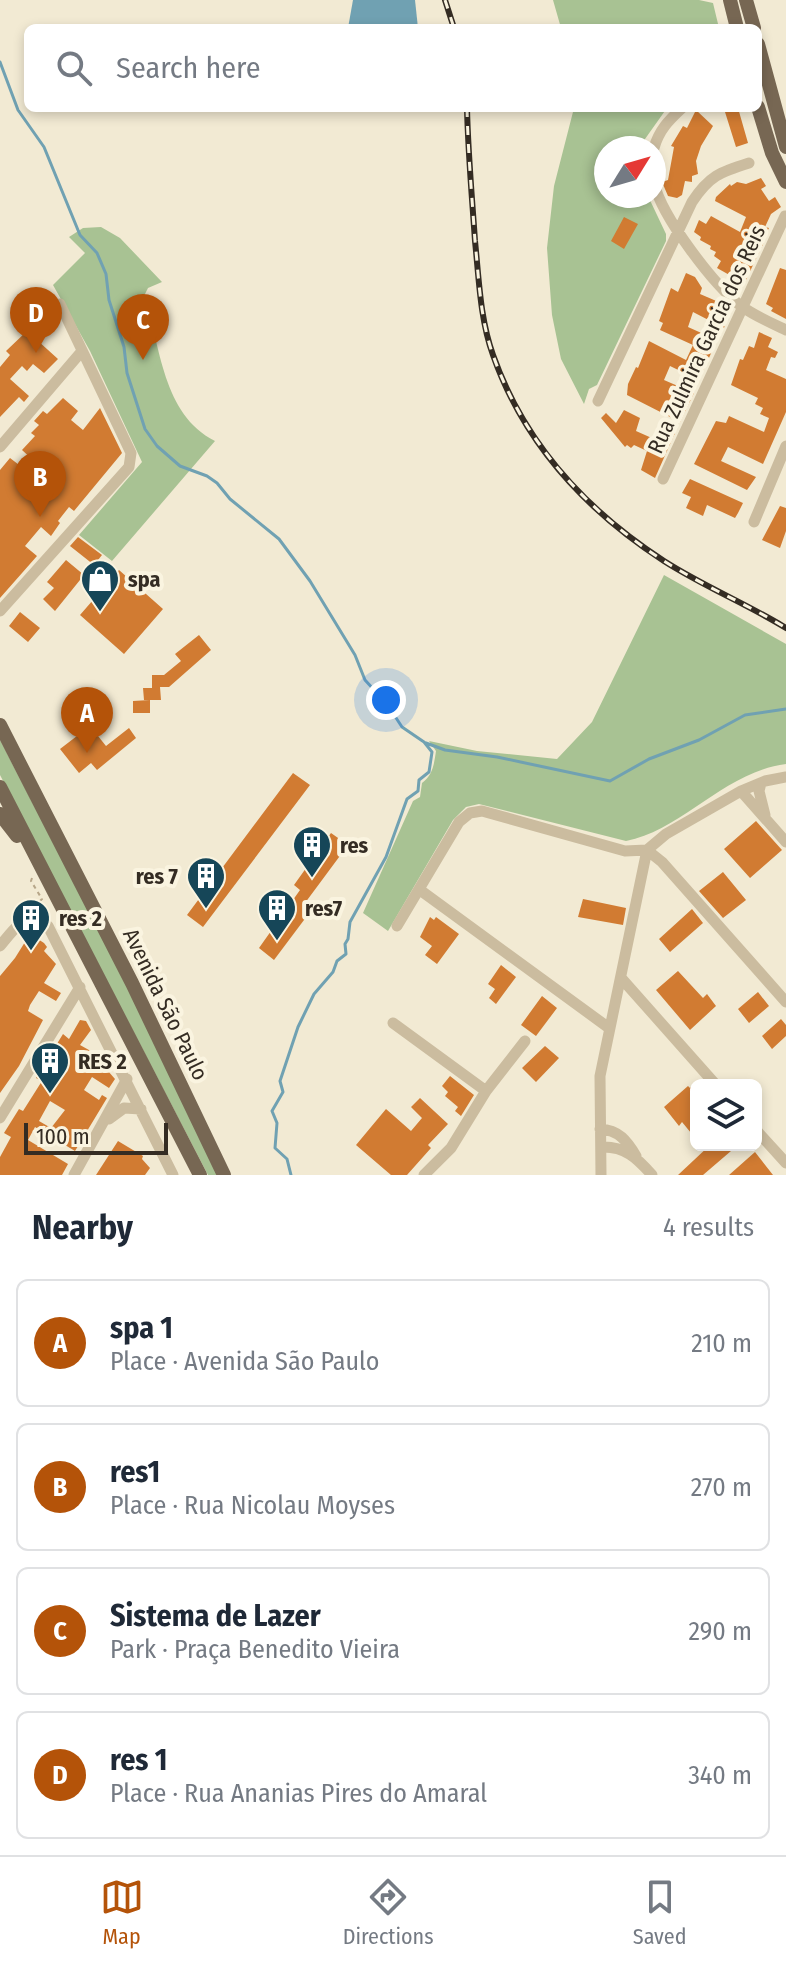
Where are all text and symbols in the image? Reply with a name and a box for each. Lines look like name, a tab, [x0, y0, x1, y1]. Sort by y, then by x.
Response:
search box	[24, 24, 762, 112]
icon: search	[52, 46, 96, 90]
text: Search here	[116, 50, 261, 86]
north arrow	[594, 136, 666, 208]
street label: Rua Zulmira Garcia dos Reis	[642, 221, 771, 458]
pin: D	[10, 287, 62, 353]
pin: C	[117, 294, 169, 360]
pin: B	[14, 451, 66, 517]
shop icon: spa	[79, 558, 121, 613]
place label: spa	[128, 566, 160, 593]
your location	[366, 680, 406, 720]
pin: A	[61, 687, 113, 753]
building icon: res	[291, 824, 333, 879]
place label: res	[340, 832, 369, 859]
building icon: res 7	[185, 855, 227, 910]
place label: res 7	[136, 863, 179, 890]
building icon: res7	[256, 887, 298, 942]
place label: res7	[305, 895, 343, 922]
building icon: res 2	[10, 897, 52, 952]
place label: res 2	[59, 905, 102, 932]
street label: Avenida São Paulo	[117, 924, 214, 1084]
building icon: RES 2	[29, 1040, 71, 1095]
place label: RES 2	[78, 1048, 127, 1075]
map controls	[690, 1079, 762, 1151]
button: layers	[690, 1079, 762, 1151]
scale bar	[24, 1119, 168, 1155]
text: 100 m	[36, 1123, 90, 1150]
text: Nearby	[32, 1207, 133, 1248]
text: 4 results	[663, 1212, 754, 1243]
text: spa 1	[110, 1310, 173, 1346]
text: A	[53, 1328, 67, 1359]
text: 210 m	[691, 1328, 752, 1359]
text: Place · Avenida São Paulo	[110, 1346, 379, 1377]
text: res1	[110, 1454, 160, 1490]
text: B	[53, 1472, 67, 1503]
text: 270 m	[691, 1472, 752, 1503]
text: Place · Rua Nicolau Moyses	[110, 1490, 395, 1521]
text: Sistema de Lazer	[110, 1598, 321, 1634]
text: C	[53, 1616, 67, 1647]
text: 290 m	[688, 1616, 752, 1647]
text: Park · Praça Benedito Vieira	[110, 1634, 400, 1665]
text: res 1	[110, 1742, 167, 1778]
text: D	[52, 1760, 68, 1791]
text: 340 m	[688, 1760, 752, 1791]
text: Place · Rua Ananias Pires do Amaral	[110, 1778, 487, 1809]
tab: Map	[100, 1875, 144, 1950]
tab: Directions	[343, 1875, 434, 1950]
tab: Saved	[633, 1875, 686, 1950]

